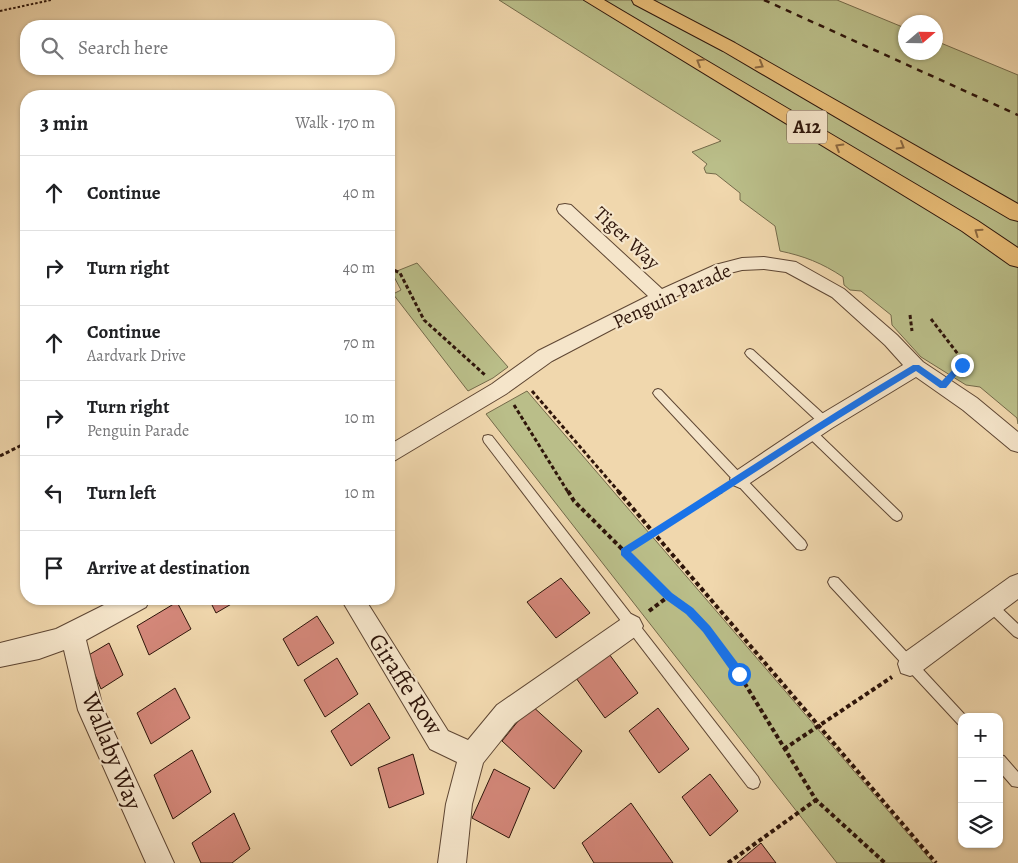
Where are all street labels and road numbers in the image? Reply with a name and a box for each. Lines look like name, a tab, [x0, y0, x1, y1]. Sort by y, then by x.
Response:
road number: A12	[787, 110, 827, 144]
street label: Tiger Way	[588, 200, 667, 276]
street label: Penguin Parade	[608, 257, 736, 335]
street label: Giraffe Row	[361, 627, 451, 741]
street label: Wallaby Way	[74, 687, 150, 815]

